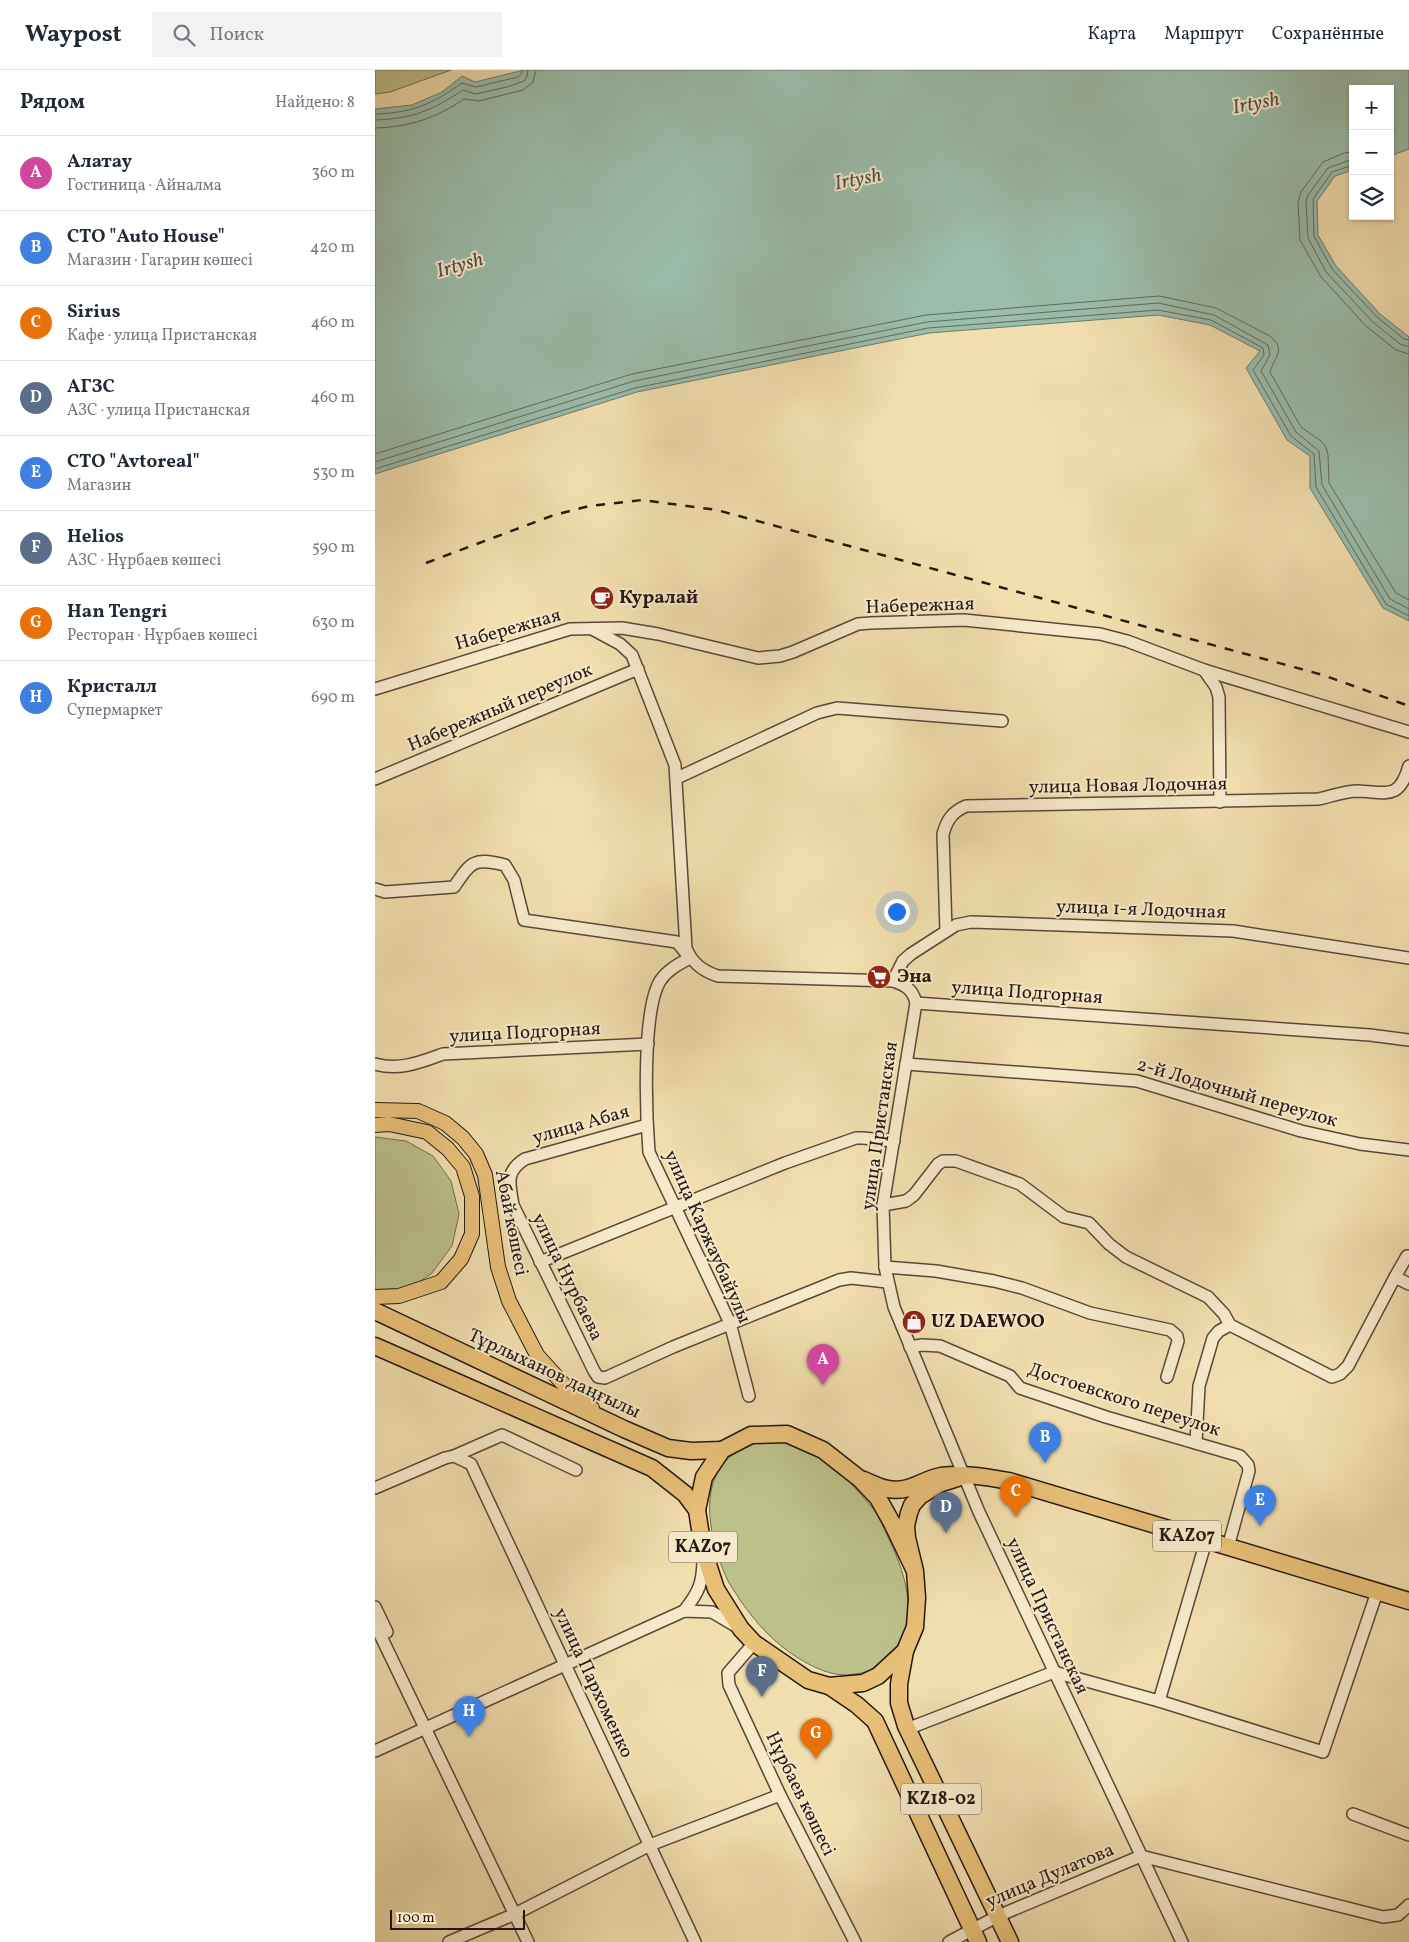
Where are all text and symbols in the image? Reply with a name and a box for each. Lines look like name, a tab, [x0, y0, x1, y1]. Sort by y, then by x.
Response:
search box	[152, 12, 502, 57]
text: Waypost	[25, 18, 122, 52]
icon: search	[170, 21, 198, 49]
text: Поиск	[210, 22, 264, 48]
text: Карта	[1087, 22, 1136, 47]
text: Маршрут	[1164, 22, 1244, 47]
text: Сохранённые	[1272, 22, 1384, 47]
map controls	[1349, 85, 1394, 220]
button: +	[1349, 85, 1394, 130]
water label: Irtysh	[1230, 86, 1282, 122]
text: Рядом	[20, 88, 85, 117]
text: Найдено: 8	[275, 92, 355, 114]
button: −	[1349, 130, 1394, 175]
text: Алатау	[67, 149, 132, 175]
text: A	[30, 162, 42, 184]
text: 360 m	[312, 162, 355, 184]
water label: Irtysh	[832, 162, 884, 198]
text: Гостиница · Айналма	[67, 175, 222, 197]
button: layers	[1349, 175, 1394, 220]
text: СТО "Auto House"	[67, 224, 225, 250]
text: B	[31, 237, 41, 259]
text: 420 m	[310, 237, 355, 259]
water label: Irtysh	[433, 246, 487, 286]
text: Магазин · Гагарин көшесі	[67, 250, 253, 272]
text: Sirius	[67, 299, 120, 325]
text: C	[31, 312, 41, 334]
text: 460 m	[311, 312, 355, 334]
text: Кафе · улица Пристанская	[67, 325, 257, 347]
text: АГЗС	[67, 374, 115, 400]
text: D	[30, 387, 42, 409]
text: 460 m	[311, 387, 355, 409]
text: АЗС · улица Пристанская	[67, 400, 250, 422]
text: СТО "Avtoreal"	[67, 449, 200, 475]
text: E	[31, 462, 41, 484]
text: 530 m	[312, 462, 355, 484]
text: Магазин	[67, 475, 131, 497]
text: Helios	[67, 524, 124, 550]
text: F	[31, 537, 41, 559]
text: 590 m	[312, 537, 355, 559]
text: АЗС · Нұрбаев көшесі	[67, 550, 221, 572]
cafe icon: Куралай	[589, 585, 615, 611]
place label: Куралай	[619, 585, 698, 611]
street label: Набережная	[865, 591, 975, 621]
text: Han Tengri	[67, 599, 167, 625]
street label: Набережная	[452, 602, 564, 657]
text: G	[30, 612, 42, 634]
text: 630 m	[312, 612, 355, 634]
text: Ресторан · Нұрбаев көшесі	[67, 625, 258, 647]
street label: Набережный переулок	[404, 657, 596, 759]
text: Кристалл	[67, 674, 157, 700]
text: H	[30, 687, 42, 709]
text: 690 m	[311, 687, 355, 709]
text: Супермаркет	[67, 700, 163, 722]
street label: улица Новая Лодочная	[1028, 771, 1228, 801]
street label: улица 1-я Лодочная	[1056, 894, 1227, 926]
your location	[884, 899, 910, 925]
supermarket icon: Эна	[866, 964, 892, 990]
place label: Эна	[897, 964, 932, 990]
street label: улица Подгорная	[950, 975, 1104, 1011]
street label: улица Подгорная	[449, 1016, 602, 1050]
street label: улица Пристанская	[855, 1040, 905, 1212]
street label: 2-й Лодочный переулок	[1133, 1052, 1341, 1134]
street label: улица Абая	[530, 1099, 632, 1151]
street label: улица Каржаубайулы	[657, 1146, 757, 1328]
street label: Абай көшесі	[488, 1168, 534, 1278]
street label: улица Нурбаева	[525, 1209, 609, 1345]
shop icon: UZ DAEWOO	[901, 1309, 927, 1335]
place label: UZ DAEWOO	[931, 1309, 1045, 1335]
street label: Тұрлыханов даңғылы	[464, 1323, 644, 1425]
pin: A	[807, 1344, 839, 1385]
street label: Достоевского переулок	[1024, 1357, 1224, 1443]
pin: B	[1029, 1422, 1061, 1463]
pin: C	[1000, 1476, 1032, 1517]
pin: E	[1244, 1485, 1276, 1526]
pin: D	[930, 1492, 962, 1533]
road number: KAZ07	[1153, 1520, 1221, 1552]
road number: KAZ07	[669, 1531, 737, 1562]
street label: улица Пристанская	[999, 1533, 1095, 1699]
street label: улица Пархоменко	[547, 1604, 639, 1762]
pin: F	[746, 1656, 778, 1697]
pin: H	[453, 1696, 485, 1737]
pin: G	[800, 1718, 832, 1759]
street label: Нұрбаев көшесі	[759, 1727, 842, 1861]
road number: KZ18-02	[901, 1784, 981, 1815]
street label: улица Дулатова	[982, 1837, 1118, 1915]
scale bar	[390, 1907, 525, 1930]
text: 100 m	[397, 1909, 435, 1928]

